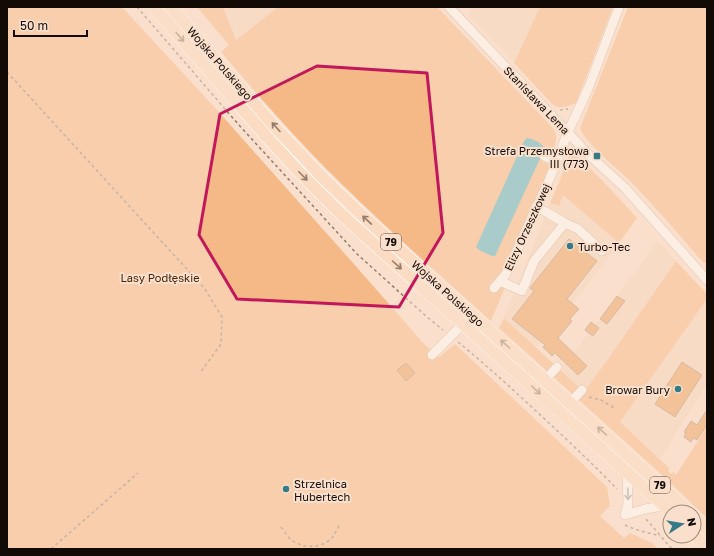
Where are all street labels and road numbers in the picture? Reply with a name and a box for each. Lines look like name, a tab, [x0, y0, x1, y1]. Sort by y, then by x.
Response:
street label: Wojska Polskiego	[185, 24, 256, 102]
street label: Stanisława Lema	[501, 63, 573, 137]
street label: Elizy Orzeszkowej	[501, 181, 553, 273]
road number: 79	[381, 234, 401, 250]
street label: Wojska Polskiego	[409, 257, 487, 329]
road number: 79	[650, 477, 670, 493]

